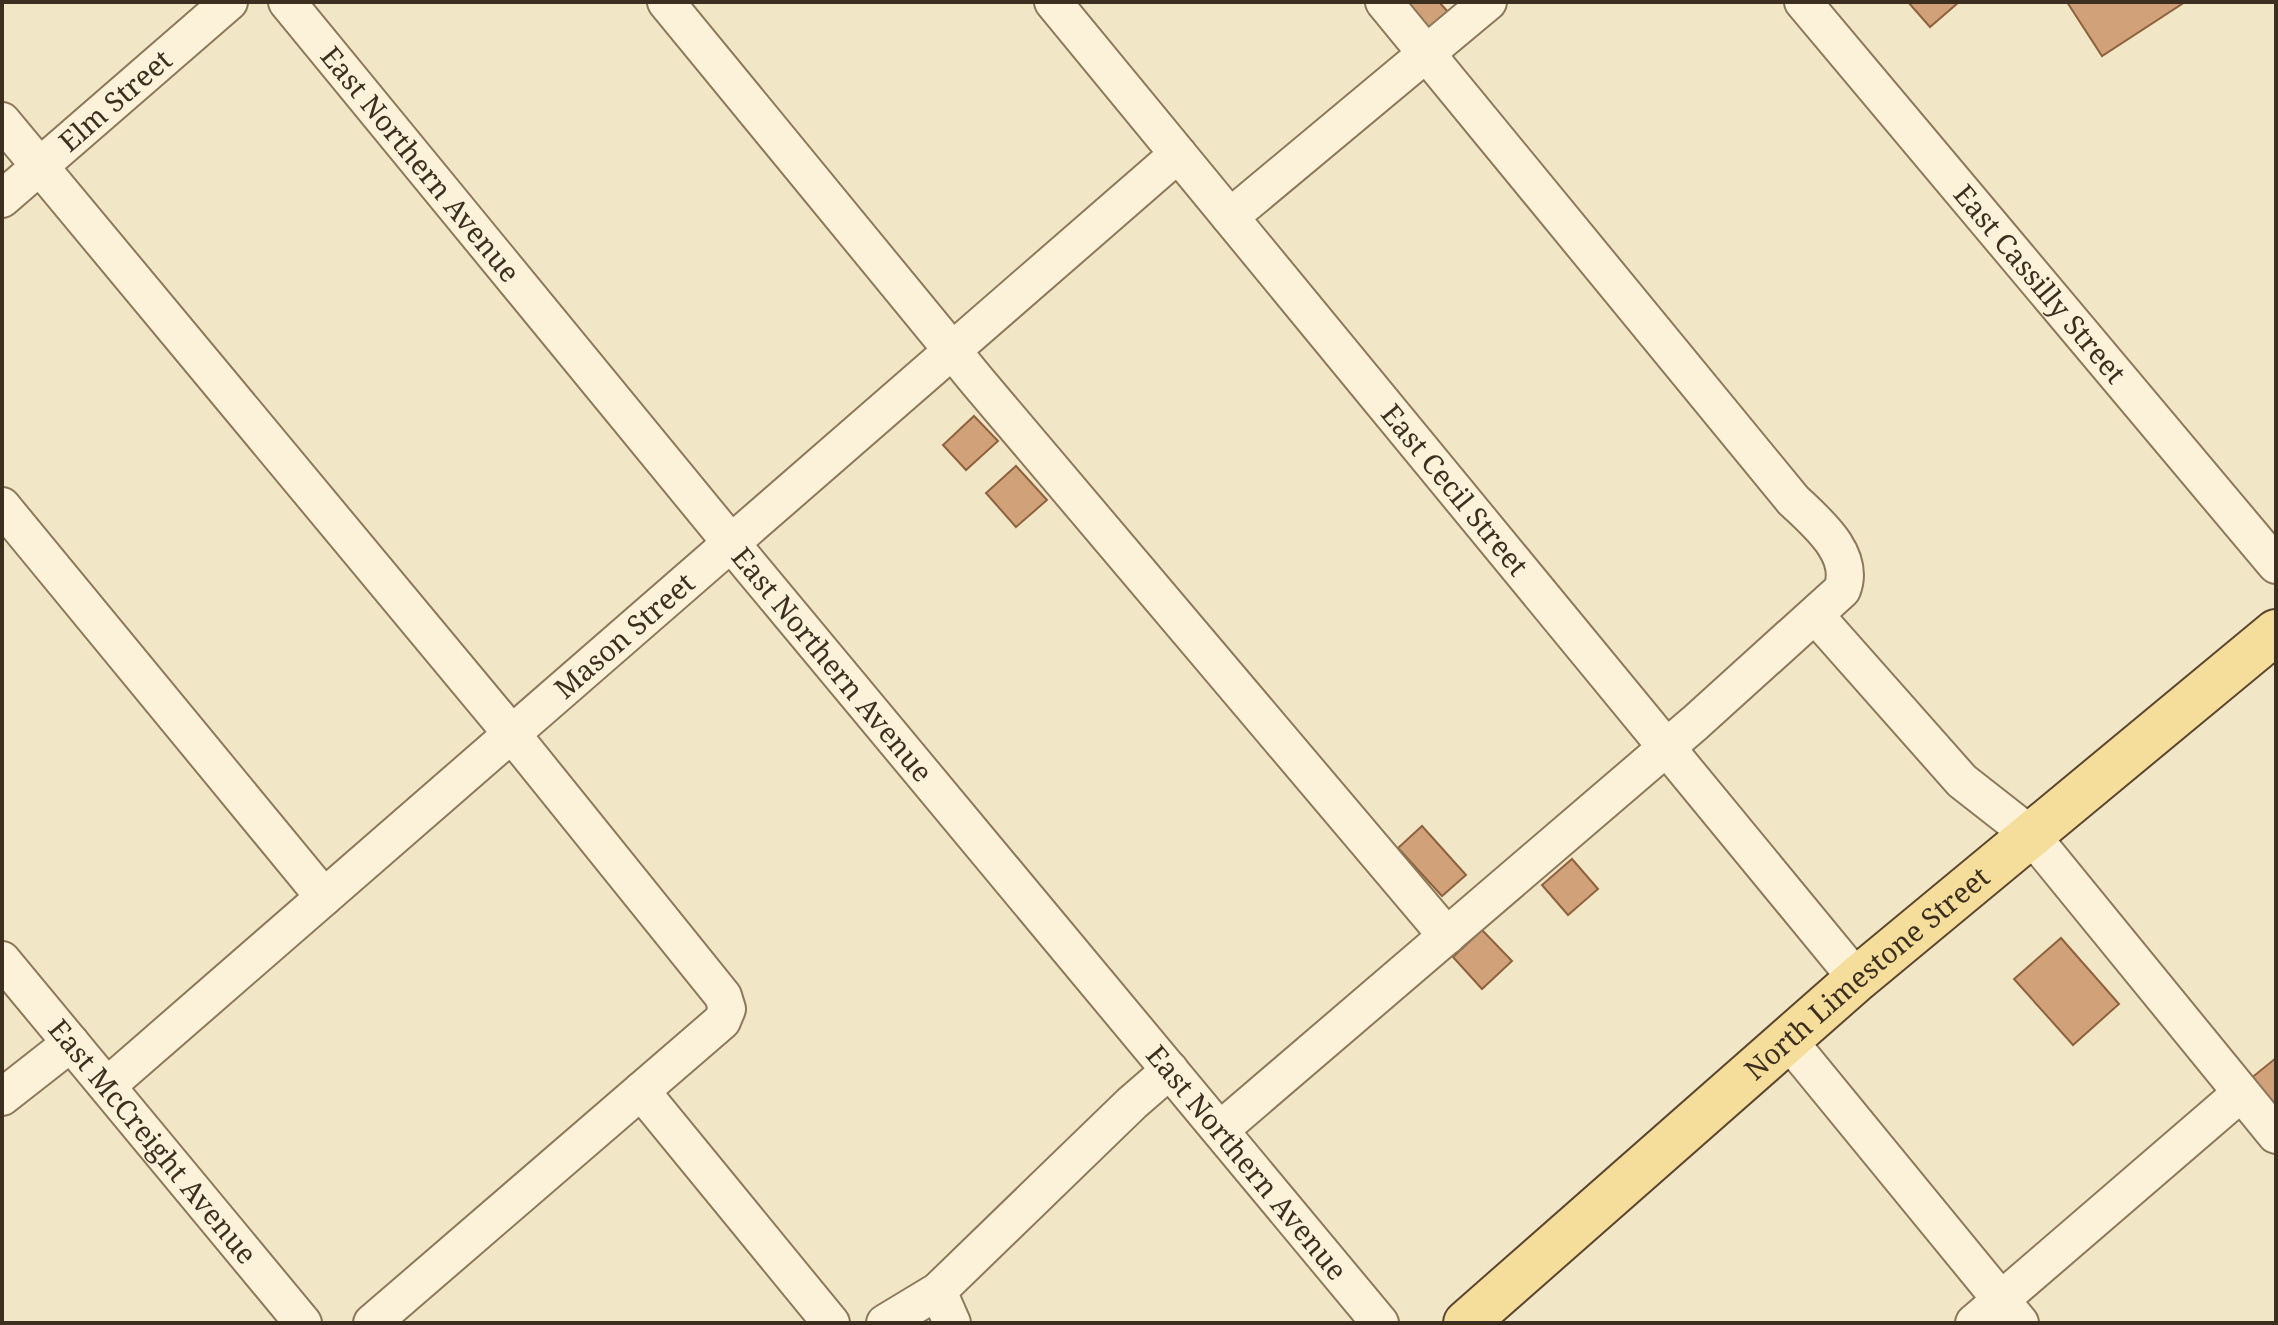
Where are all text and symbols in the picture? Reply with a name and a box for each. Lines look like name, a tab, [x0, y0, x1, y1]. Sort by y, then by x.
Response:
street label: East Northern Avenue	[313, 38, 529, 290]
street label: Elm Street	[50, 40, 179, 160]
street label: East Cassilly Street	[1946, 176, 2135, 391]
street label: East Cecil Street	[1373, 395, 1537, 583]
street label: East Northern Avenue	[724, 538, 942, 790]
street label: Mason Street	[546, 563, 702, 706]
street label: North Limestone Street	[1736, 857, 1997, 1088]
street label: East McCreight Avenue	[41, 1011, 266, 1272]
street label: East Northern Avenue	[1138, 1037, 1356, 1288]

